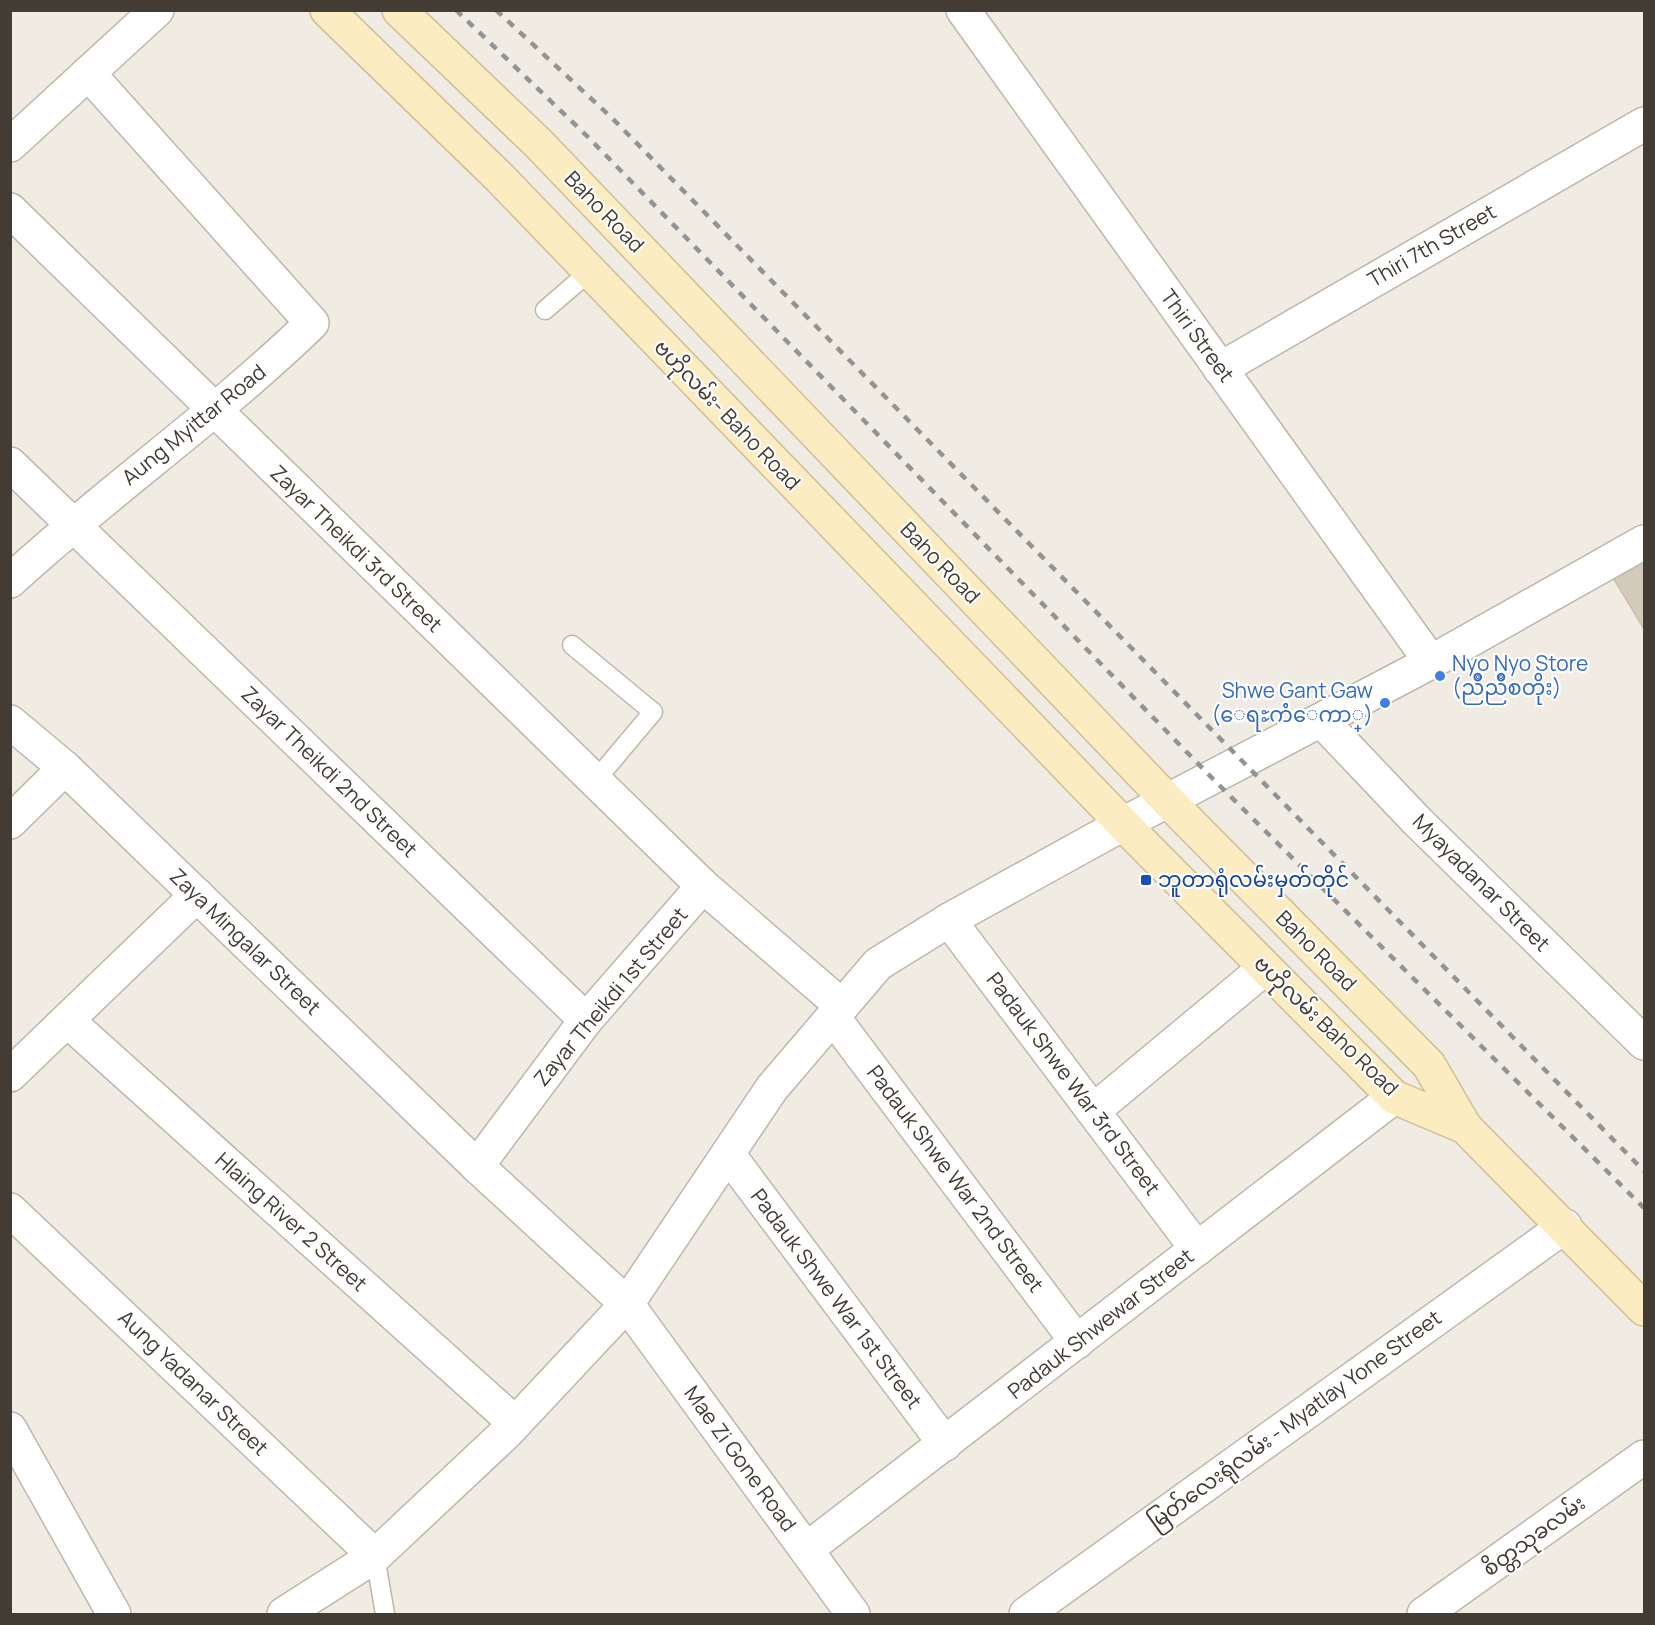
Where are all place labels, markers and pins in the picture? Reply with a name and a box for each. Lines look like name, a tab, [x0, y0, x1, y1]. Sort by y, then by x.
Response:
place label: Nyo Nyo Store (ညိဳညိဳစတိုး)	[1452, 649, 1588, 705]
marker: Nyo Nyo Store (ညိဳညိဳစတိုး)	[1433, 669, 1447, 683]
place label: Shwe Gant Gaw (ေရႊကံံေကာ္)	[1211, 676, 1373, 732]
marker: Shwe Gant Gaw (ေရႊကံံေကာ္)	[1378, 696, 1392, 710]
place label: ဘူတာရုံလမ်းမှတ်တိုင်	[1158, 864, 1349, 897]
marker: ဘူတာရုံလမ်းမှတ်တိုင်	[1139, 873, 1153, 887]

